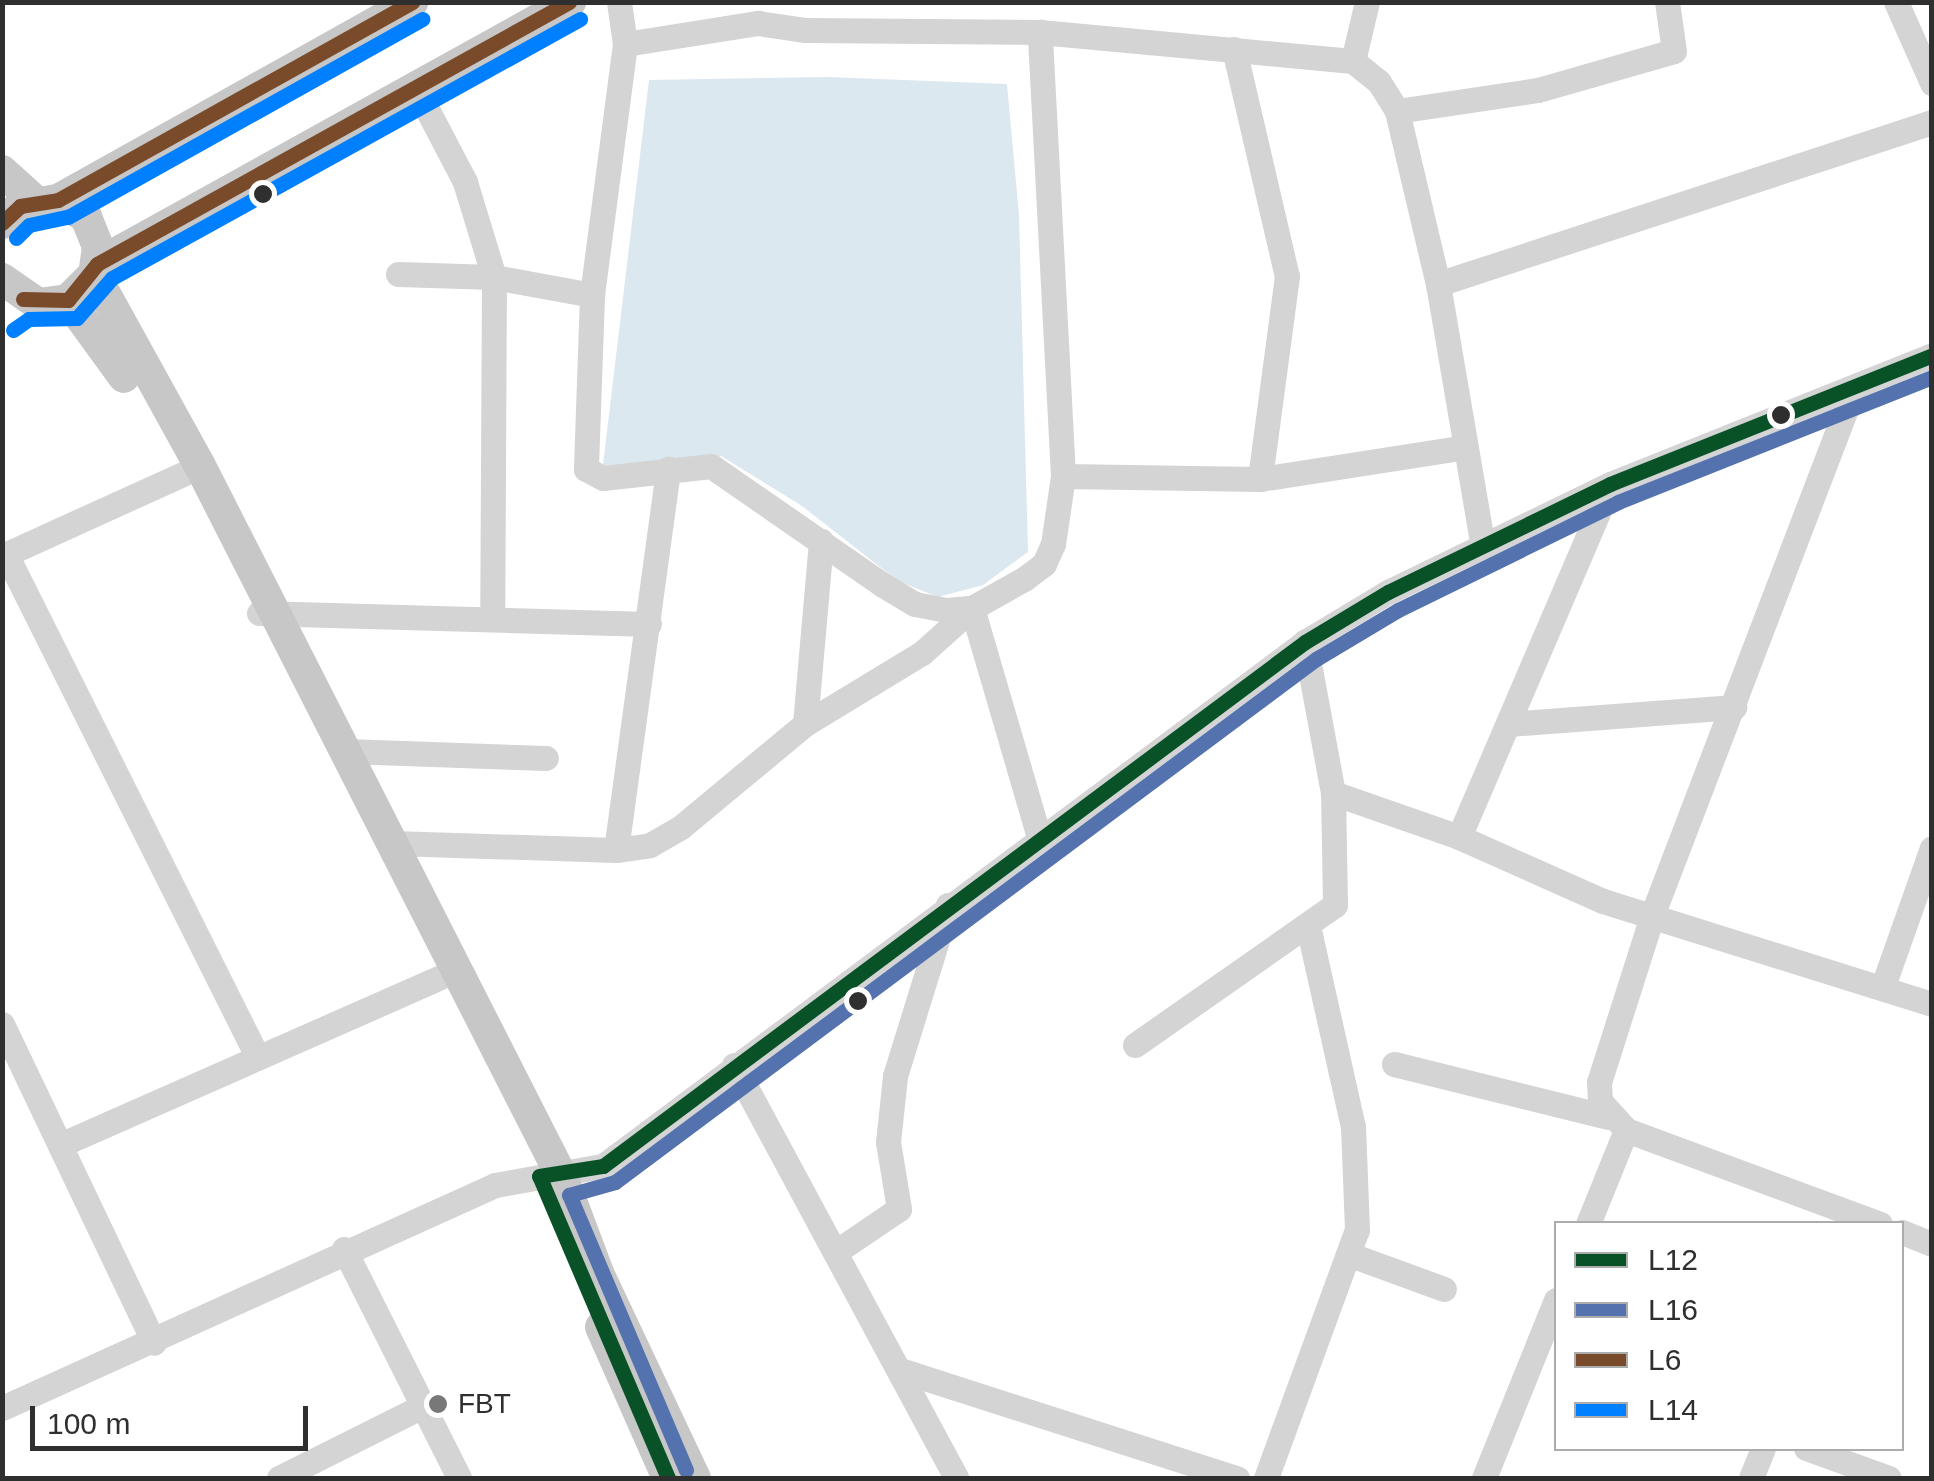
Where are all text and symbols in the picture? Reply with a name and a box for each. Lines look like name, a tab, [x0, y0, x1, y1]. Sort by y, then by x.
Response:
unlabelled marker	[253, 184, 273, 204]
unlabelled marker	[1771, 405, 1791, 425]
unlabelled marker	[848, 991, 868, 1011]
legend	[1554, 1221, 1904, 1451]
text: L12	[1648, 1243, 1698, 1276]
text: L16	[1648, 1293, 1698, 1326]
text: L6	[1648, 1343, 1681, 1376]
scale bar	[35, 1386, 312, 1448]
place label: FBT	[458, 1387, 511, 1421]
marker: FBT	[427, 1393, 449, 1415]
text: L14	[1648, 1393, 1698, 1426]
text: 100 m	[47, 1407, 130, 1440]

